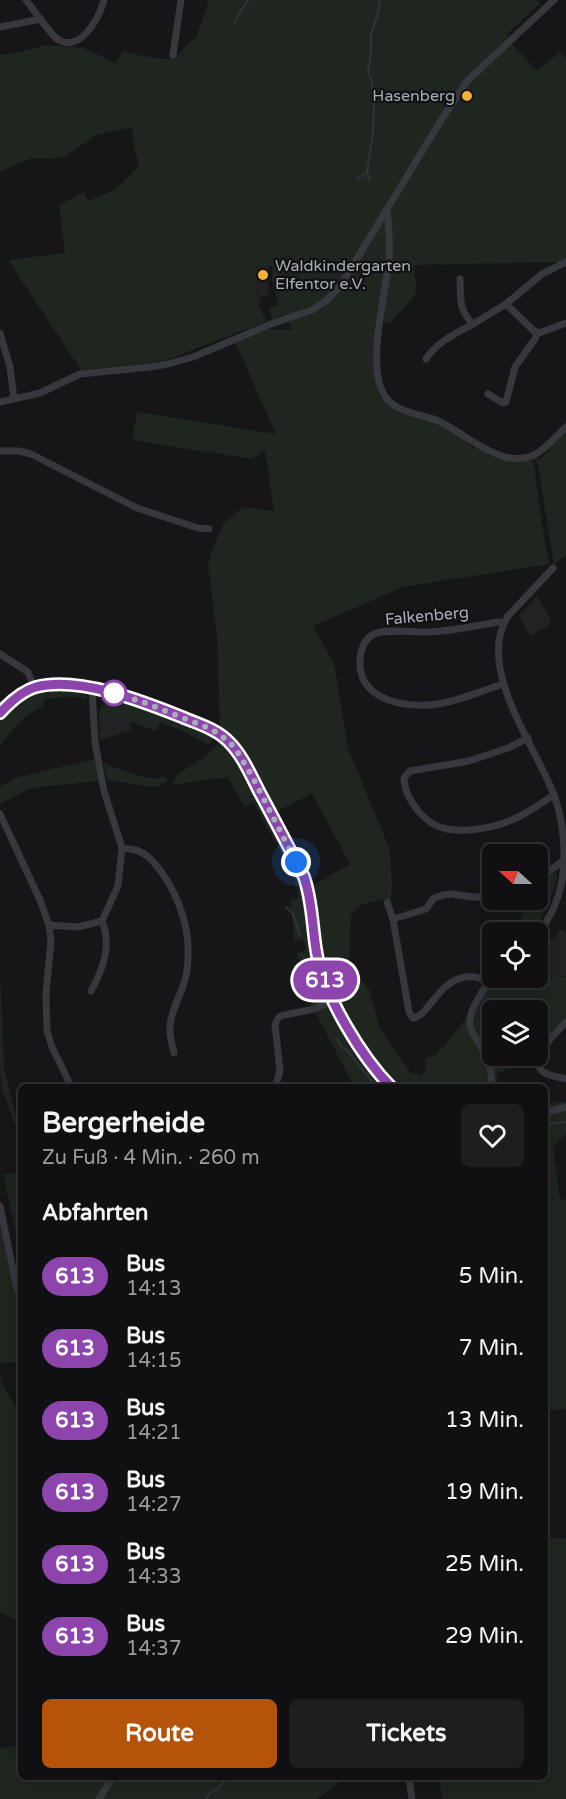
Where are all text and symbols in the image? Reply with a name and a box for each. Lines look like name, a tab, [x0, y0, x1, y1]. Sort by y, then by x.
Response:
place label: Hasenberg	[372, 86, 455, 106]
marker: Hasenberg	[460, 89, 474, 103]
place label: Waldkindergarten Elfentor e.V.	[275, 256, 411, 294]
marker: Waldkindergarten Elfentor e.V.	[256, 268, 270, 282]
street label: Falkenberg	[384, 602, 470, 630]
unlabelled marker	[101, 680, 127, 706]
north arrow	[482, 844, 548, 910]
map controls	[482, 844, 548, 1066]
your location	[281, 847, 311, 877]
button: locate	[482, 922, 548, 988]
line badge: 613	[290, 960, 360, 1000]
text: 613	[305, 968, 345, 993]
button: layers	[482, 1000, 548, 1066]
button: heart	[461, 1104, 524, 1167]
text: Bergerheide	[42, 1106, 205, 1140]
text: Zu Fuß · 4 Min. · 260 m	[42, 1146, 260, 1170]
text: Abfahrten	[42, 1200, 148, 1226]
text: Bus	[126, 1251, 165, 1277]
text: 5 Min.	[459, 1263, 524, 1289]
text: 613	[55, 1264, 95, 1289]
text: 14:13	[126, 1277, 181, 1301]
text: Bus	[126, 1323, 165, 1349]
text: 7 Min.	[459, 1335, 524, 1361]
text: 613	[55, 1336, 95, 1361]
text: 14:15	[126, 1349, 181, 1373]
text: Bus	[126, 1395, 165, 1421]
text: 13 Min.	[445, 1407, 524, 1433]
text: 613	[55, 1408, 95, 1433]
text: 14:21	[126, 1421, 181, 1445]
text: Bus	[126, 1467, 165, 1493]
text: 19 Min.	[445, 1479, 524, 1505]
text: 613	[55, 1480, 95, 1505]
text: 14:27	[126, 1493, 181, 1517]
text: Bus	[126, 1539, 165, 1565]
text: 25 Min.	[445, 1551, 524, 1577]
text: 613	[55, 1552, 95, 1577]
text: 14:33	[126, 1565, 181, 1589]
text: Bus	[126, 1611, 165, 1637]
text: 29 Min.	[445, 1623, 524, 1649]
text: 613	[55, 1624, 95, 1649]
text: 14:37	[126, 1637, 181, 1661]
button: Route	[42, 1699, 277, 1768]
button: Tickets	[289, 1699, 524, 1768]

